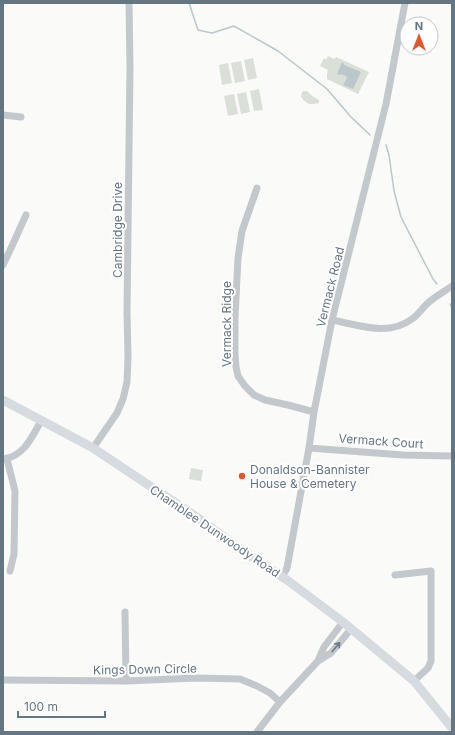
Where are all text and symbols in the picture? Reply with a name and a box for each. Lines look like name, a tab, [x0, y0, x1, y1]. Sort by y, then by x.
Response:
north arrow	[399, 16, 439, 56]
text: N	[415, 19, 423, 33]
street label: Cambridge Drive	[110, 182, 125, 278]
street label: Vermack Road	[313, 245, 347, 329]
street label: Vermack Ridge	[219, 281, 234, 367]
street label: Vermack Court	[338, 431, 424, 451]
place label: Donaldson-Bannister House & Cemetery	[250, 462, 370, 491]
marker: Donaldson-Bannister House & Cemetery	[237, 471, 247, 481]
street label: Chamblee Dunwoody Road	[147, 482, 283, 580]
one-way arrow	[331, 641, 340, 652]
street label: Kings Down Circle	[93, 661, 197, 677]
scale bar	[18, 693, 105, 719]
text: 100 m	[24, 699, 58, 714]

